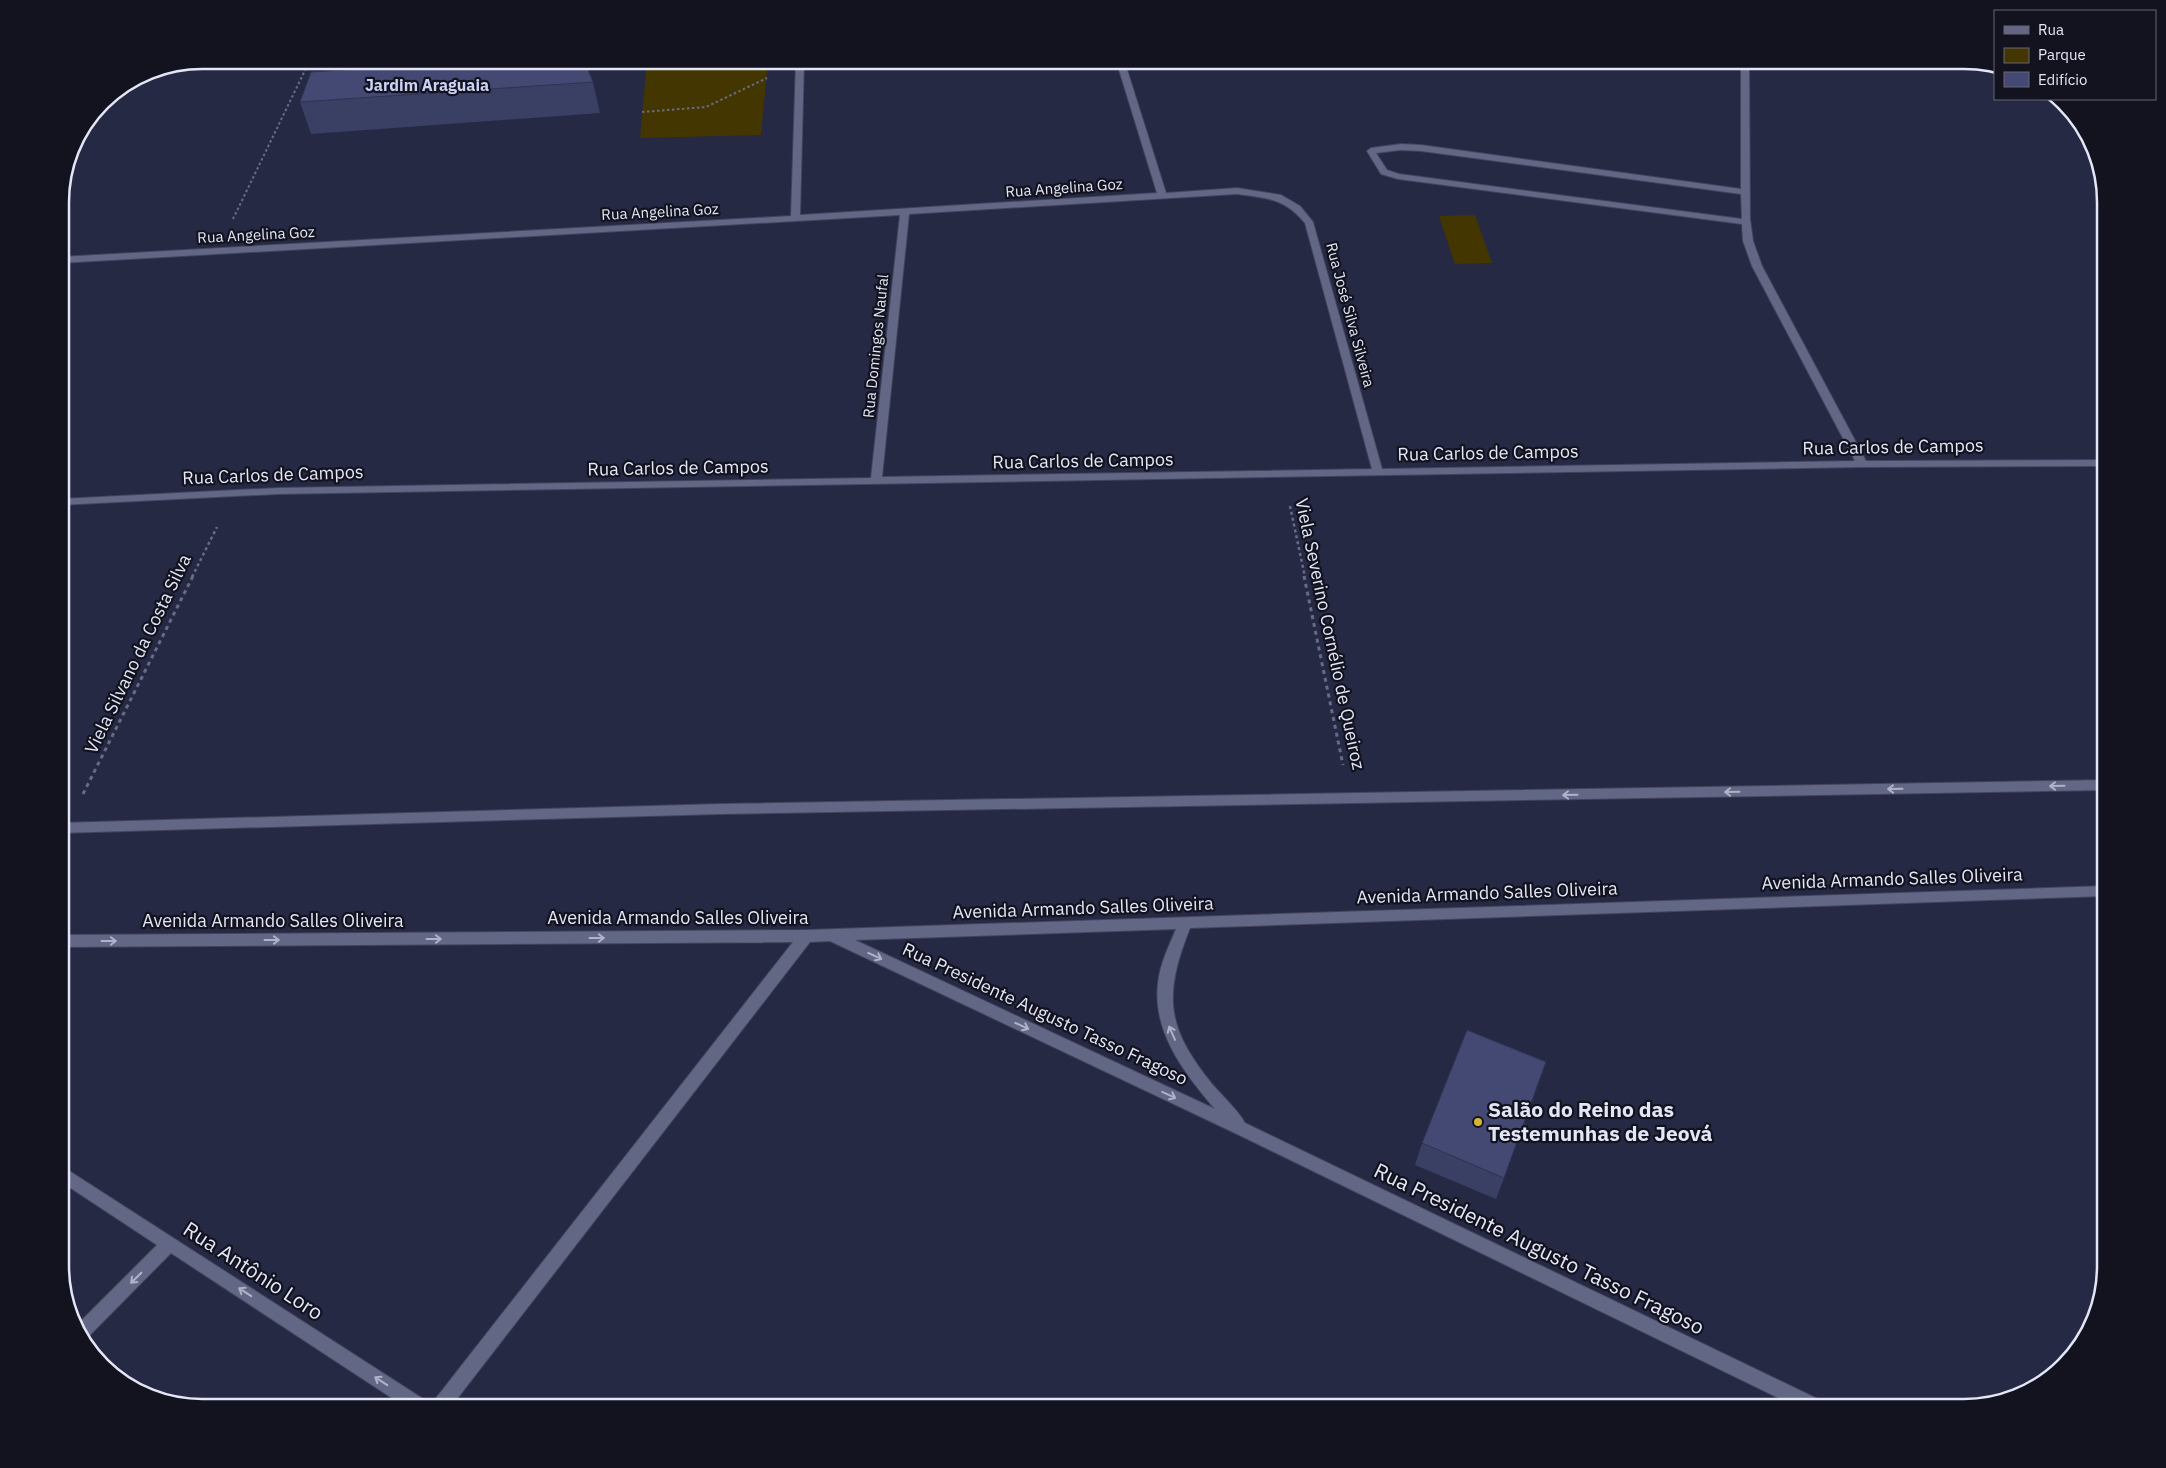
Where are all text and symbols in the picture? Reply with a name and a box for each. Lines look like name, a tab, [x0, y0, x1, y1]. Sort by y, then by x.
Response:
legend	[1994, 10, 2156, 100]
text: Rua	[2038, 20, 2064, 39]
text: Parque	[2038, 45, 2086, 64]
text: Edifício	[2038, 70, 2087, 89]
district label: Jardim Araguaia	[365, 75, 489, 95]
street label: Rua Angelina Goz	[1005, 174, 1123, 201]
street label: Rua Angelina Goz	[601, 199, 719, 224]
street label: Rua Angelina Goz	[197, 222, 315, 247]
street label: Rua José Silva Silveira	[1322, 240, 1379, 389]
street label: Rua Domingos Naufal	[858, 273, 893, 419]
street label: Rua Carlos de Campos	[1802, 433, 1984, 460]
street label: Rua Carlos de Campos	[1397, 439, 1579, 466]
street label: Rua Carlos de Campos	[992, 447, 1174, 474]
street label: Rua Carlos de Campos	[587, 454, 769, 481]
street label: Rua Carlos de Campos	[182, 460, 364, 489]
street label: Viela Severino Cornélio de Queiroz	[1290, 496, 1371, 772]
street label: Viela Silvano da Costa Silva	[79, 550, 196, 757]
one-way arrow	[2050, 781, 2066, 791]
one-way arrow	[1887, 784, 1904, 794]
one-way arrow	[1725, 787, 1741, 797]
one-way arrow	[1562, 790, 1578, 800]
street label: Avenida Armando Salles Oliveira	[1761, 862, 2023, 895]
street label: Avenida Armando Salles Oliveira	[1356, 876, 1618, 909]
street label: Avenida Armando Salles Oliveira	[952, 891, 1214, 924]
street label: Avenida Armando Salles Oliveira	[547, 906, 809, 929]
street label: Avenida Armando Salles Oliveira	[142, 909, 404, 932]
one-way arrow	[588, 933, 604, 943]
one-way arrow	[426, 934, 442, 944]
one-way arrow	[263, 935, 279, 945]
one-way arrow	[100, 936, 117, 946]
street label: Rua Presidente Augusto Tasso Fragoso	[899, 937, 1192, 1090]
one-way arrow	[867, 952, 882, 962]
one-way arrow	[1014, 1021, 1029, 1031]
one-way arrow	[1167, 1026, 1177, 1041]
one-way arrow	[1161, 1091, 1176, 1100]
place label: Salão do Reino das Testemunhas de Jeová	[1488, 1095, 1713, 1147]
marker: Salão do Reino das Testemunhas de Jeová	[1472, 1116, 1484, 1128]
street label: Rua Presidente Augusto Tasso Fragoso	[1370, 1156, 1709, 1340]
street label: Rua Antônio Loro	[178, 1214, 329, 1326]
one-way arrow	[130, 1271, 142, 1283]
one-way arrow	[238, 1287, 252, 1297]
one-way arrow	[374, 1376, 388, 1386]

